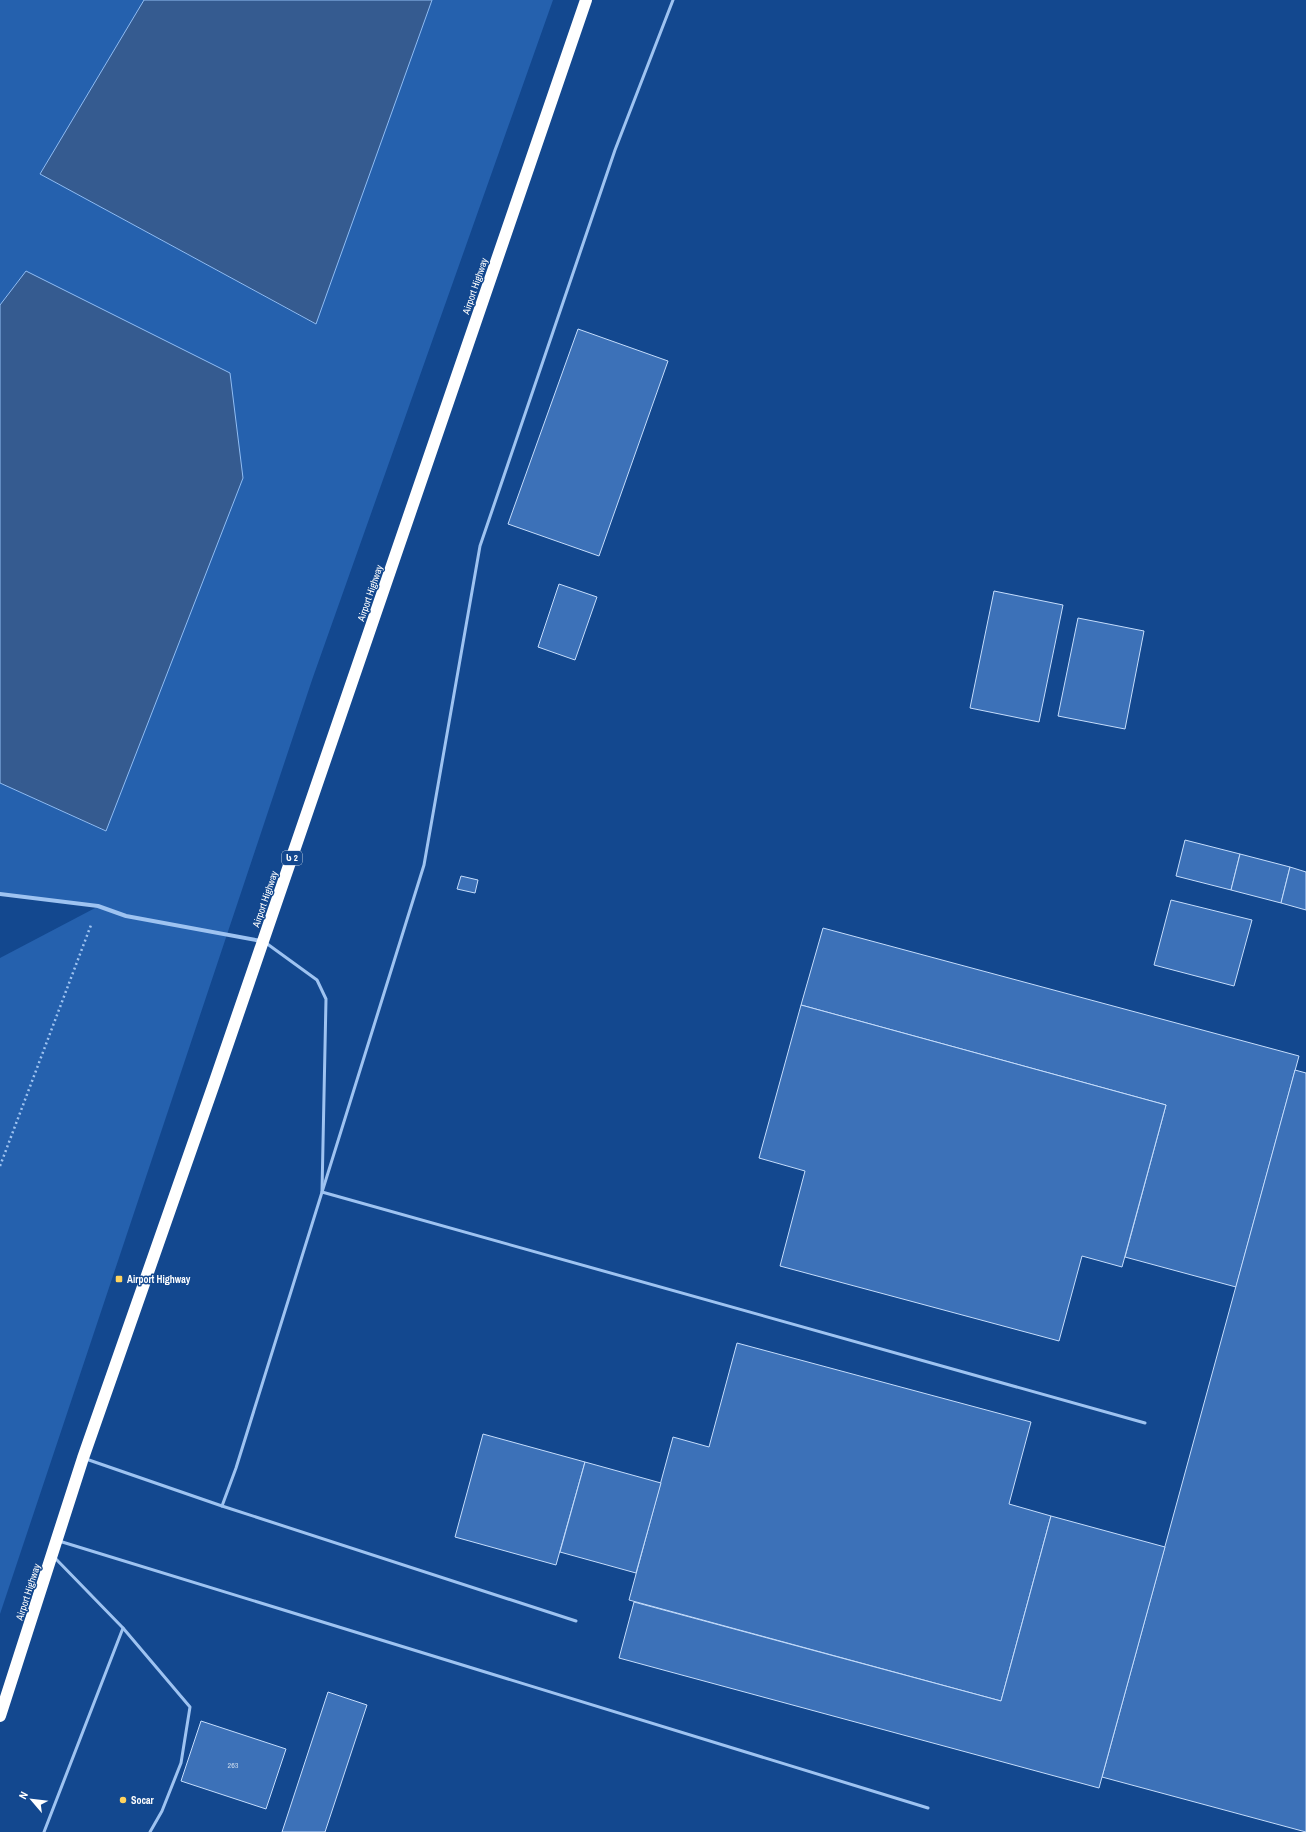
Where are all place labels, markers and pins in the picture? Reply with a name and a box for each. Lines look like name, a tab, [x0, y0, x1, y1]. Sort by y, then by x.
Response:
place label: Airport Highway	[127, 1273, 191, 1286]
marker: Airport Highway	[114, 1274, 124, 1284]
place label: Socar	[131, 1794, 155, 1807]
marker: Socar	[118, 1795, 128, 1805]

